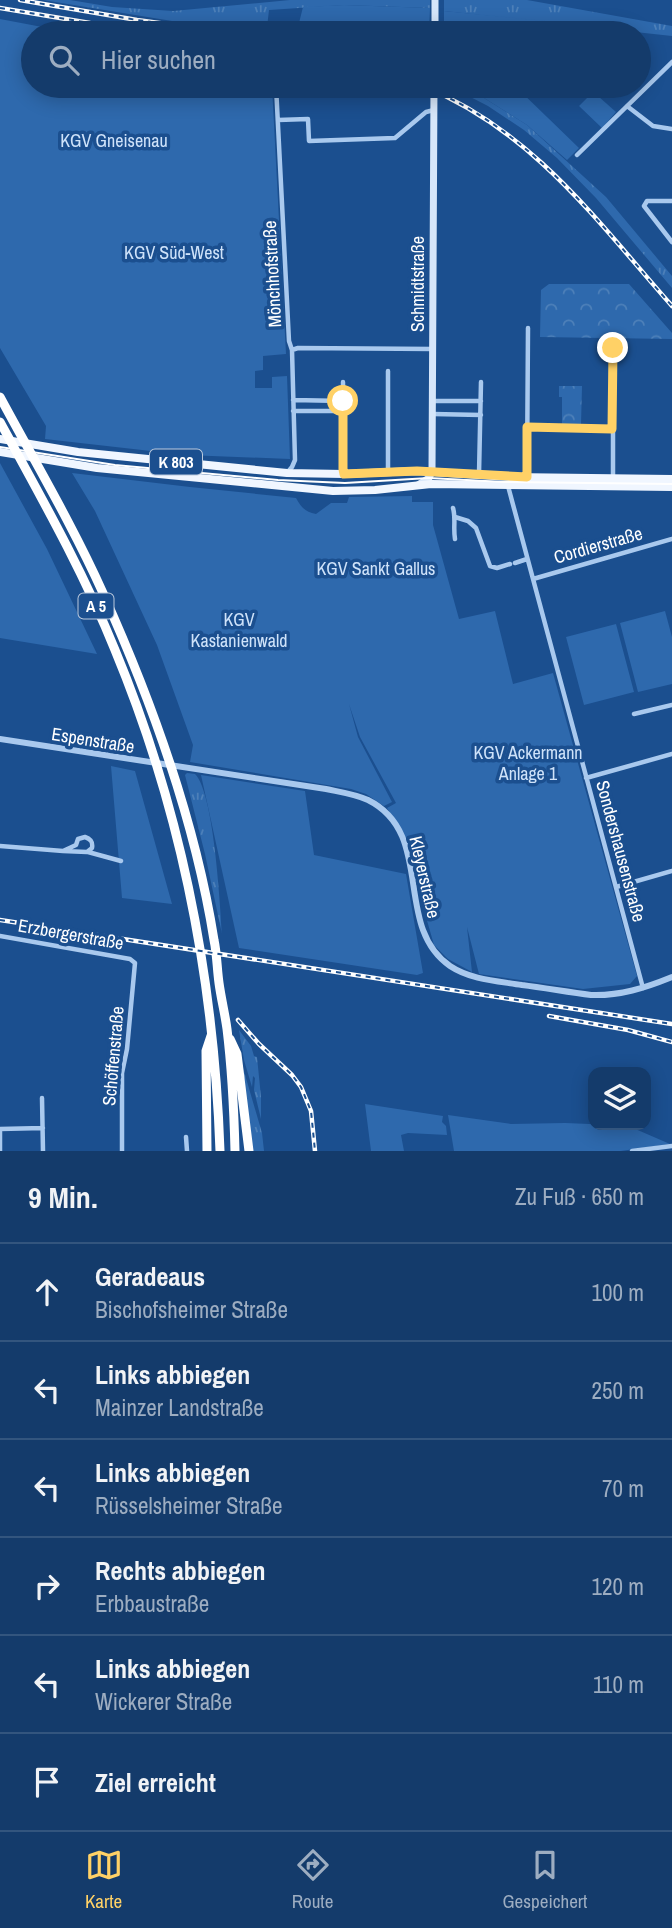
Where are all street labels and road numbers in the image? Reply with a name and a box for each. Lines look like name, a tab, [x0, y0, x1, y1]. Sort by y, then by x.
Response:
street label: Mönchhofstraße	[257, 220, 287, 328]
street label: Schmidtstraße	[405, 236, 430, 332]
road number: K 803	[150, 449, 202, 475]
street label: Cordierstraße	[551, 520, 645, 570]
road number: A 5	[78, 594, 114, 618]
street label: Espenstraße	[50, 721, 136, 759]
street label: Sondershausenstraße	[590, 778, 652, 924]
street label: Kleyerstraße	[403, 833, 447, 921]
street label: Erzbergerstraße	[16, 912, 126, 956]
street label: Schöffenstraße	[96, 1005, 130, 1107]

